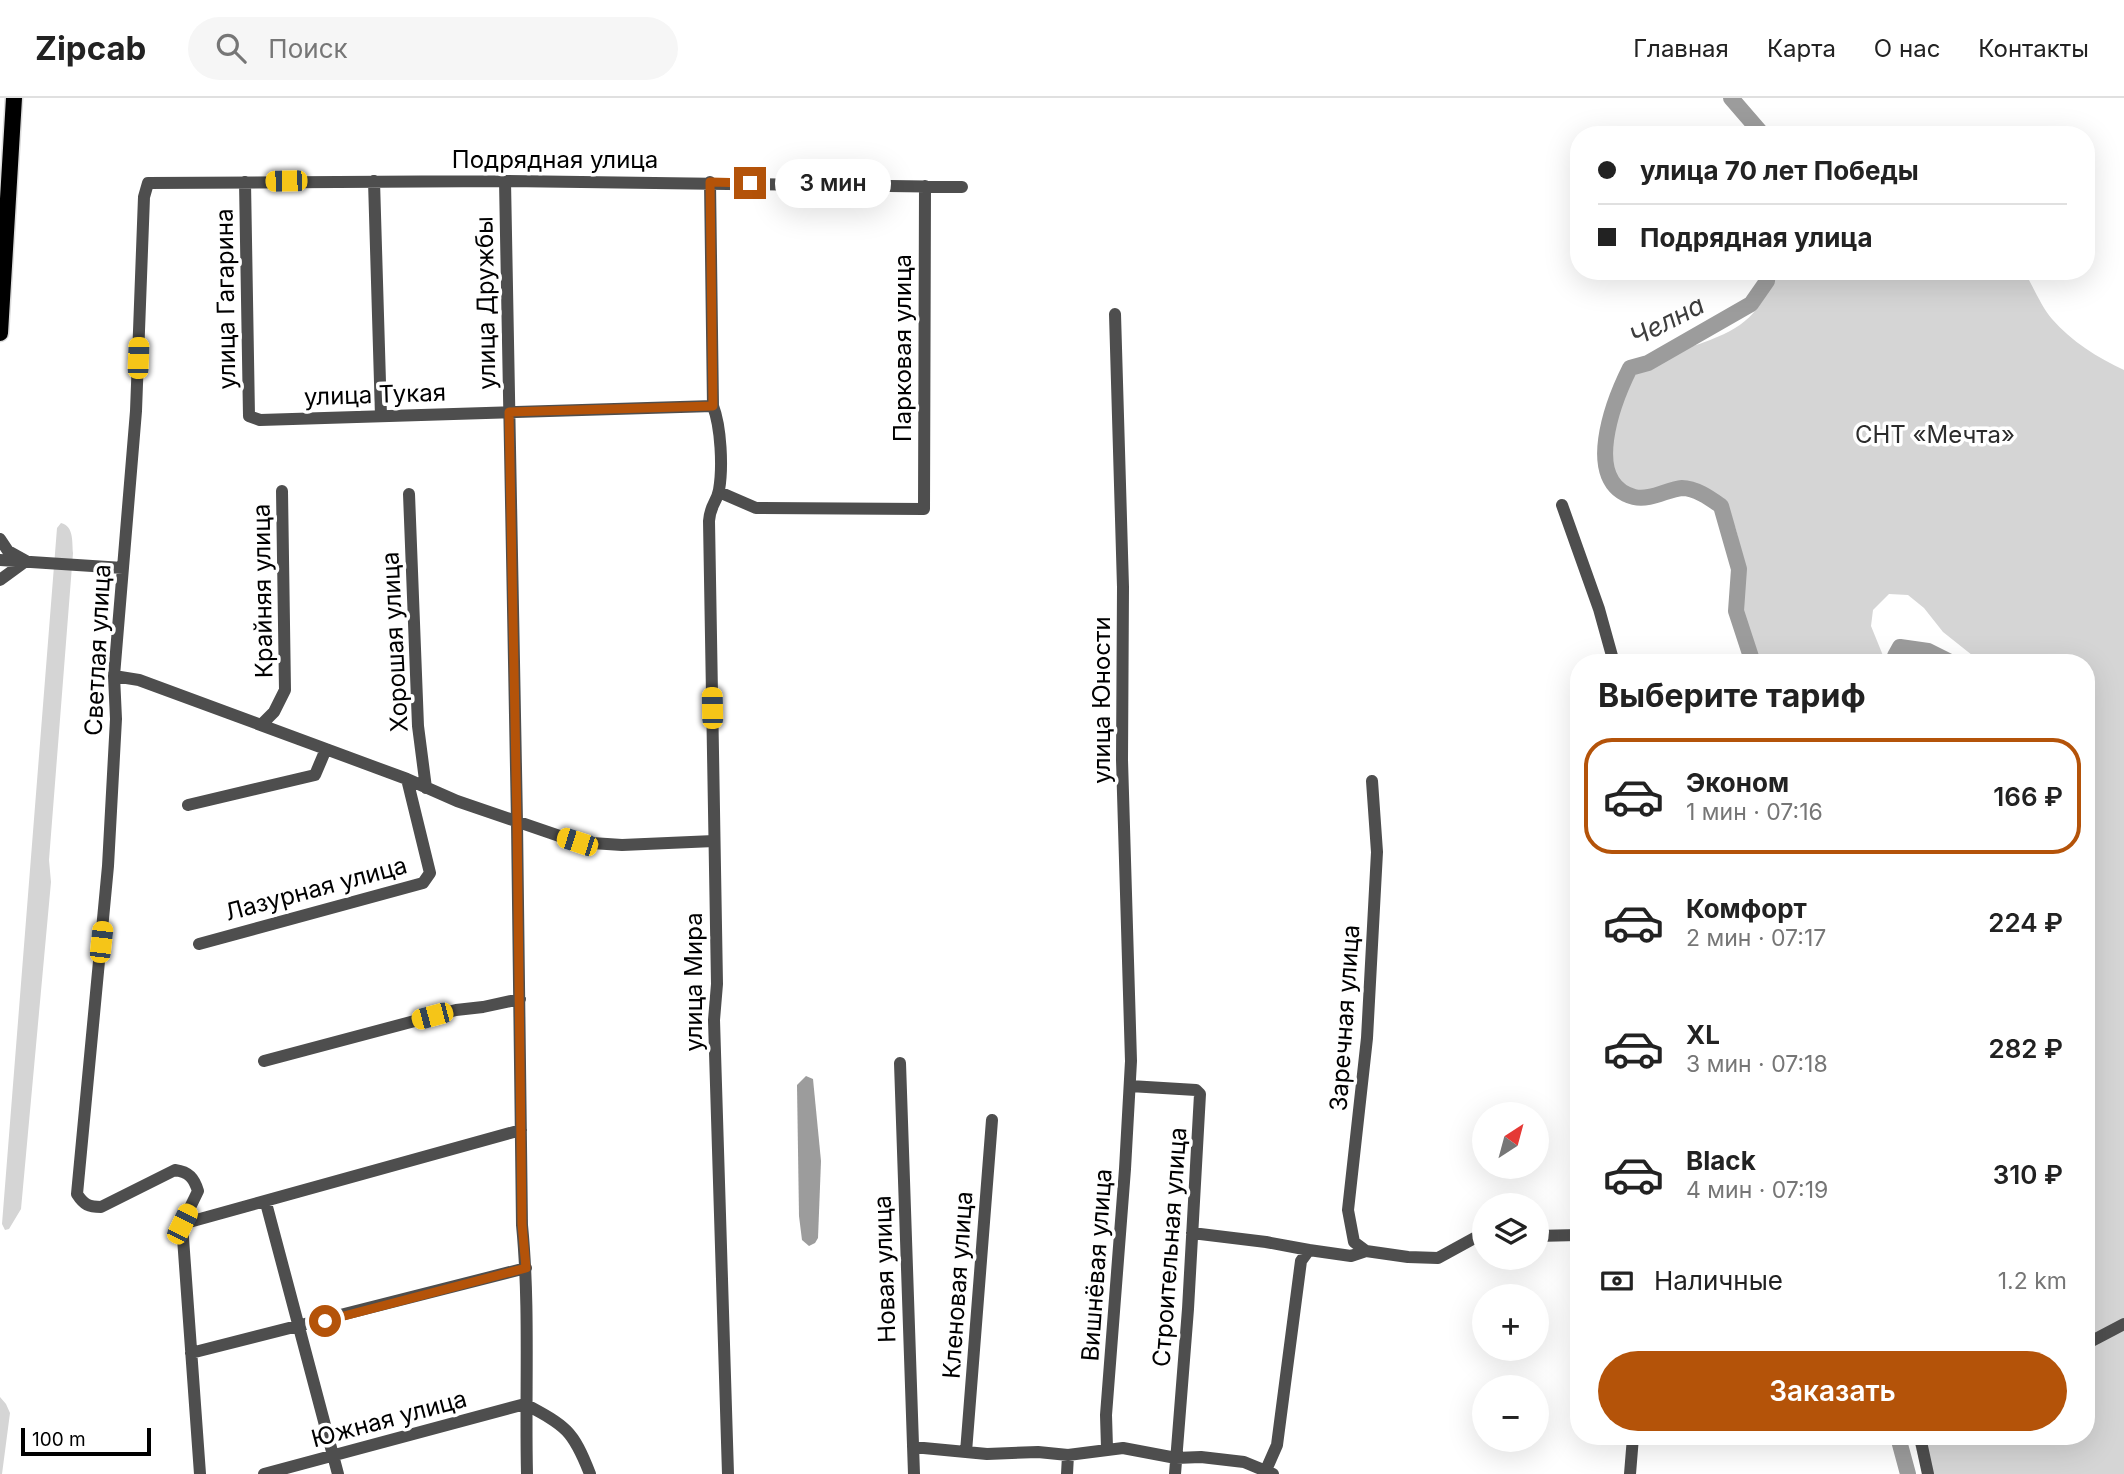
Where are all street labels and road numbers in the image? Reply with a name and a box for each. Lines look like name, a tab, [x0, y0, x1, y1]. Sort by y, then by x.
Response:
street label: Подрядная улица	[452, 145, 658, 174]
street label: улица Гагарина	[209, 208, 242, 390]
street label: улица Дружбы	[469, 216, 502, 390]
street label: Парковая улица	[888, 254, 917, 442]
street label: улица Тукая	[303, 378, 447, 411]
street label: Крайняя улица	[246, 504, 279, 678]
street label: Хорошая улица	[375, 551, 414, 733]
street label: Светлая улица	[79, 563, 116, 737]
street label: улица Юности	[1087, 616, 1116, 784]
street label: Лазурная улица	[222, 850, 410, 927]
street label: улица Мира	[679, 912, 708, 1052]
street label: Заречная улица	[1324, 924, 1365, 1112]
street label: Строительная улица	[1147, 1126, 1192, 1368]
street label: Вишнёвая улица	[1075, 1168, 1118, 1362]
street label: Кленовая улица	[936, 1190, 979, 1380]
street label: Новая улица	[867, 1195, 902, 1343]
street label: Южная улица	[308, 1384, 470, 1453]

